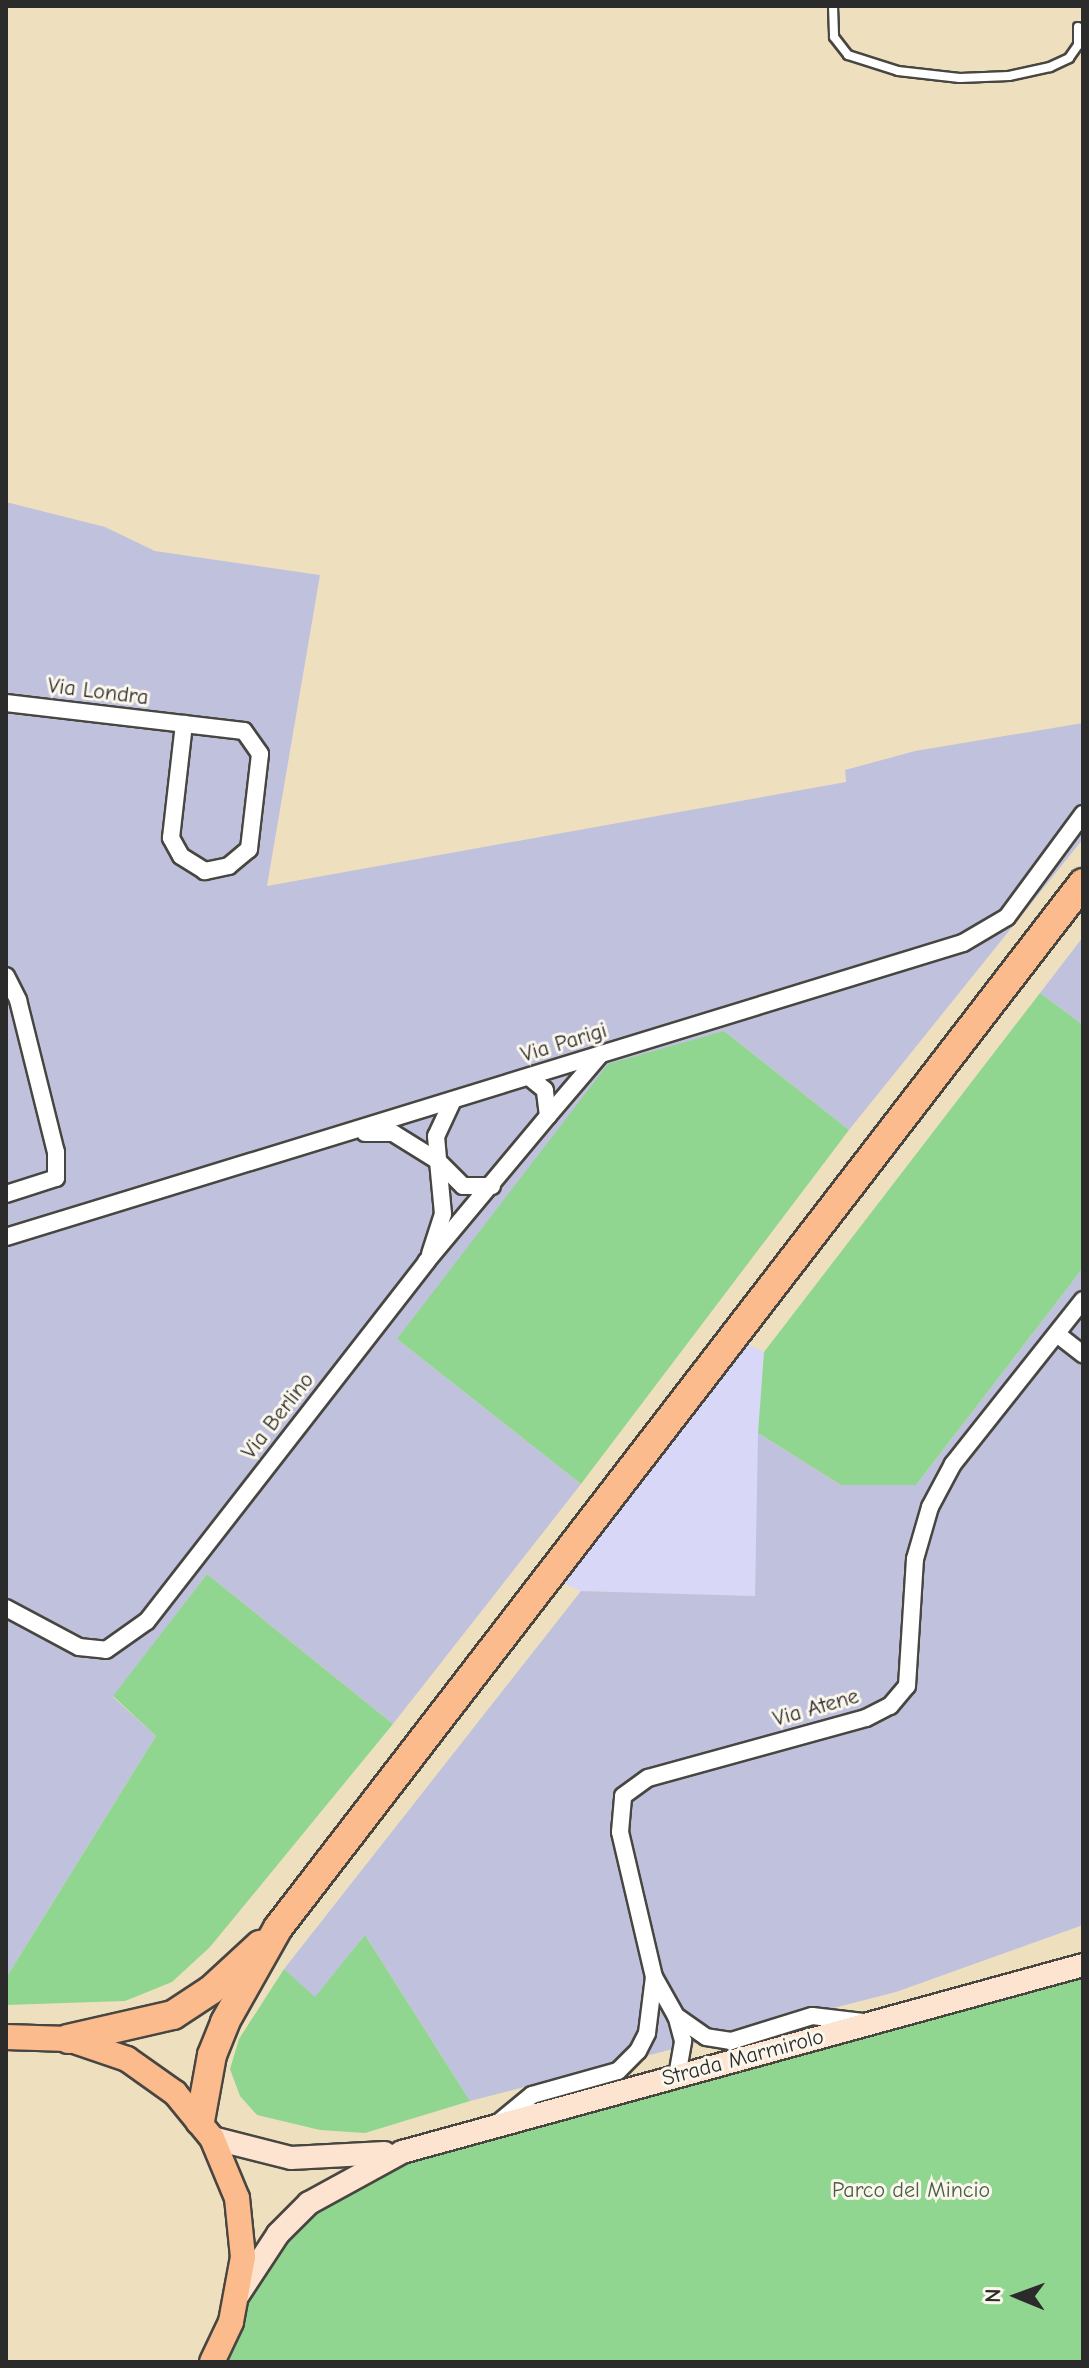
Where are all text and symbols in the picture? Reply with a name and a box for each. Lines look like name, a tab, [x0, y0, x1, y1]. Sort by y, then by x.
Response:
street label: Via Londra	[46, 673, 150, 711]
street label: Via Parigi	[518, 1017, 610, 1069]
street label: Via Berlino	[236, 1367, 320, 1465]
street label: Via Atene	[770, 1683, 862, 1733]
street label: Strada Marmirolo	[659, 2024, 827, 2092]
park label: Parco del Mincio	[832, 2178, 990, 2204]
north arrow	[977, 2256, 1057, 2336]
text: N	[980, 2288, 1006, 2303]

